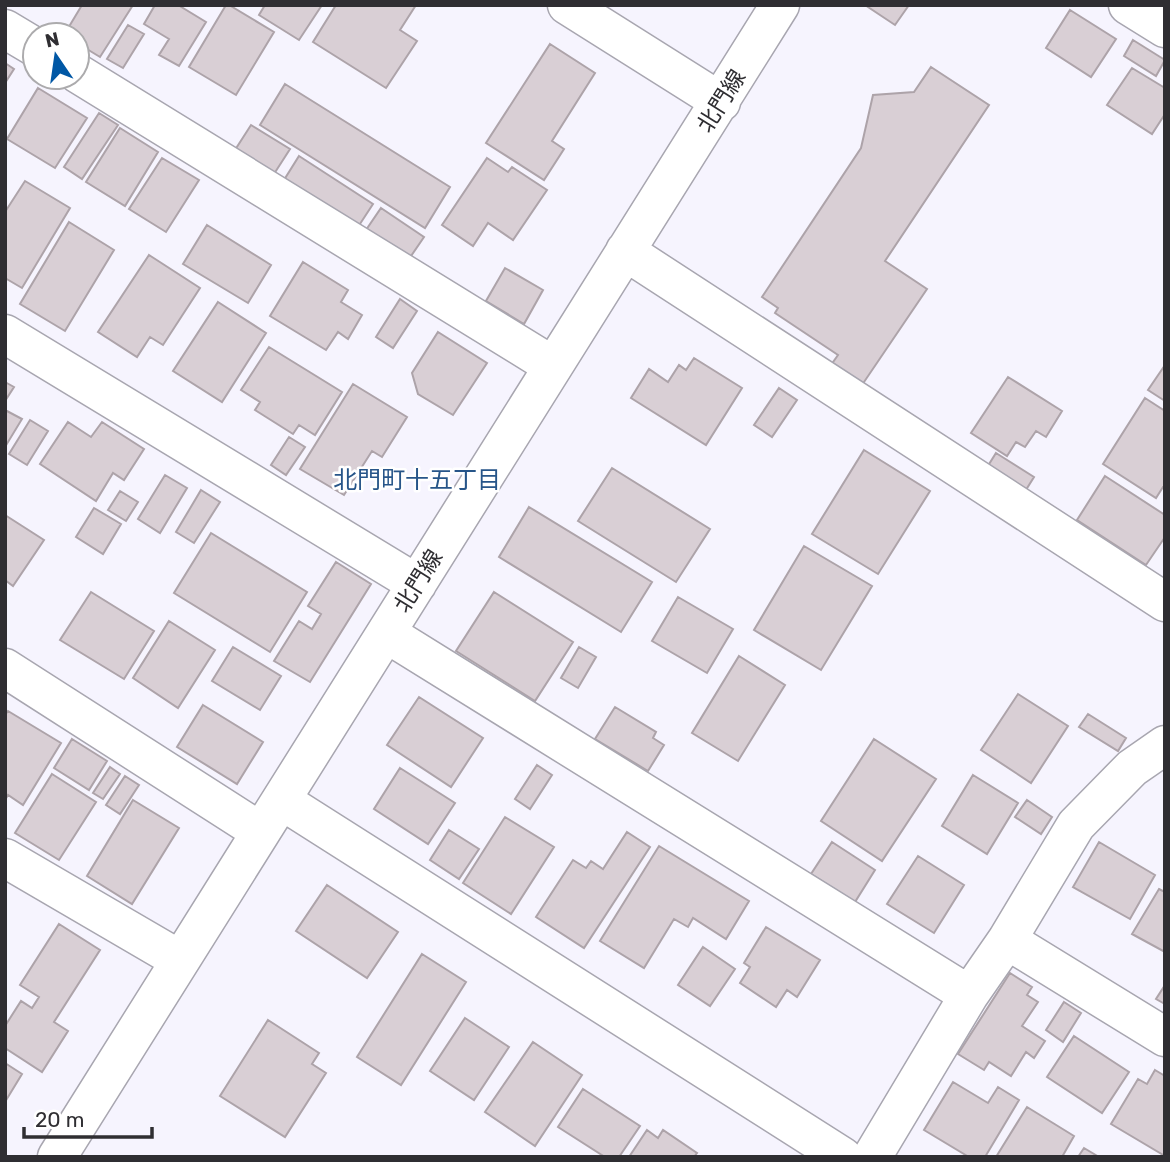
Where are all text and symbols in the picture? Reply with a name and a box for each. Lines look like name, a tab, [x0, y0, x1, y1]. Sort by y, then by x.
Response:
north arrow	[21, 21, 91, 91]
text: N	[43, 27, 62, 53]
street label: 北門線	[691, 64, 751, 138]
district label: 北門町十五丁目	[333, 466, 501, 494]
street label: 北門線	[388, 544, 448, 618]
scale bar	[24, 1096, 152, 1140]
text: 20 m	[35, 1107, 84, 1132]

